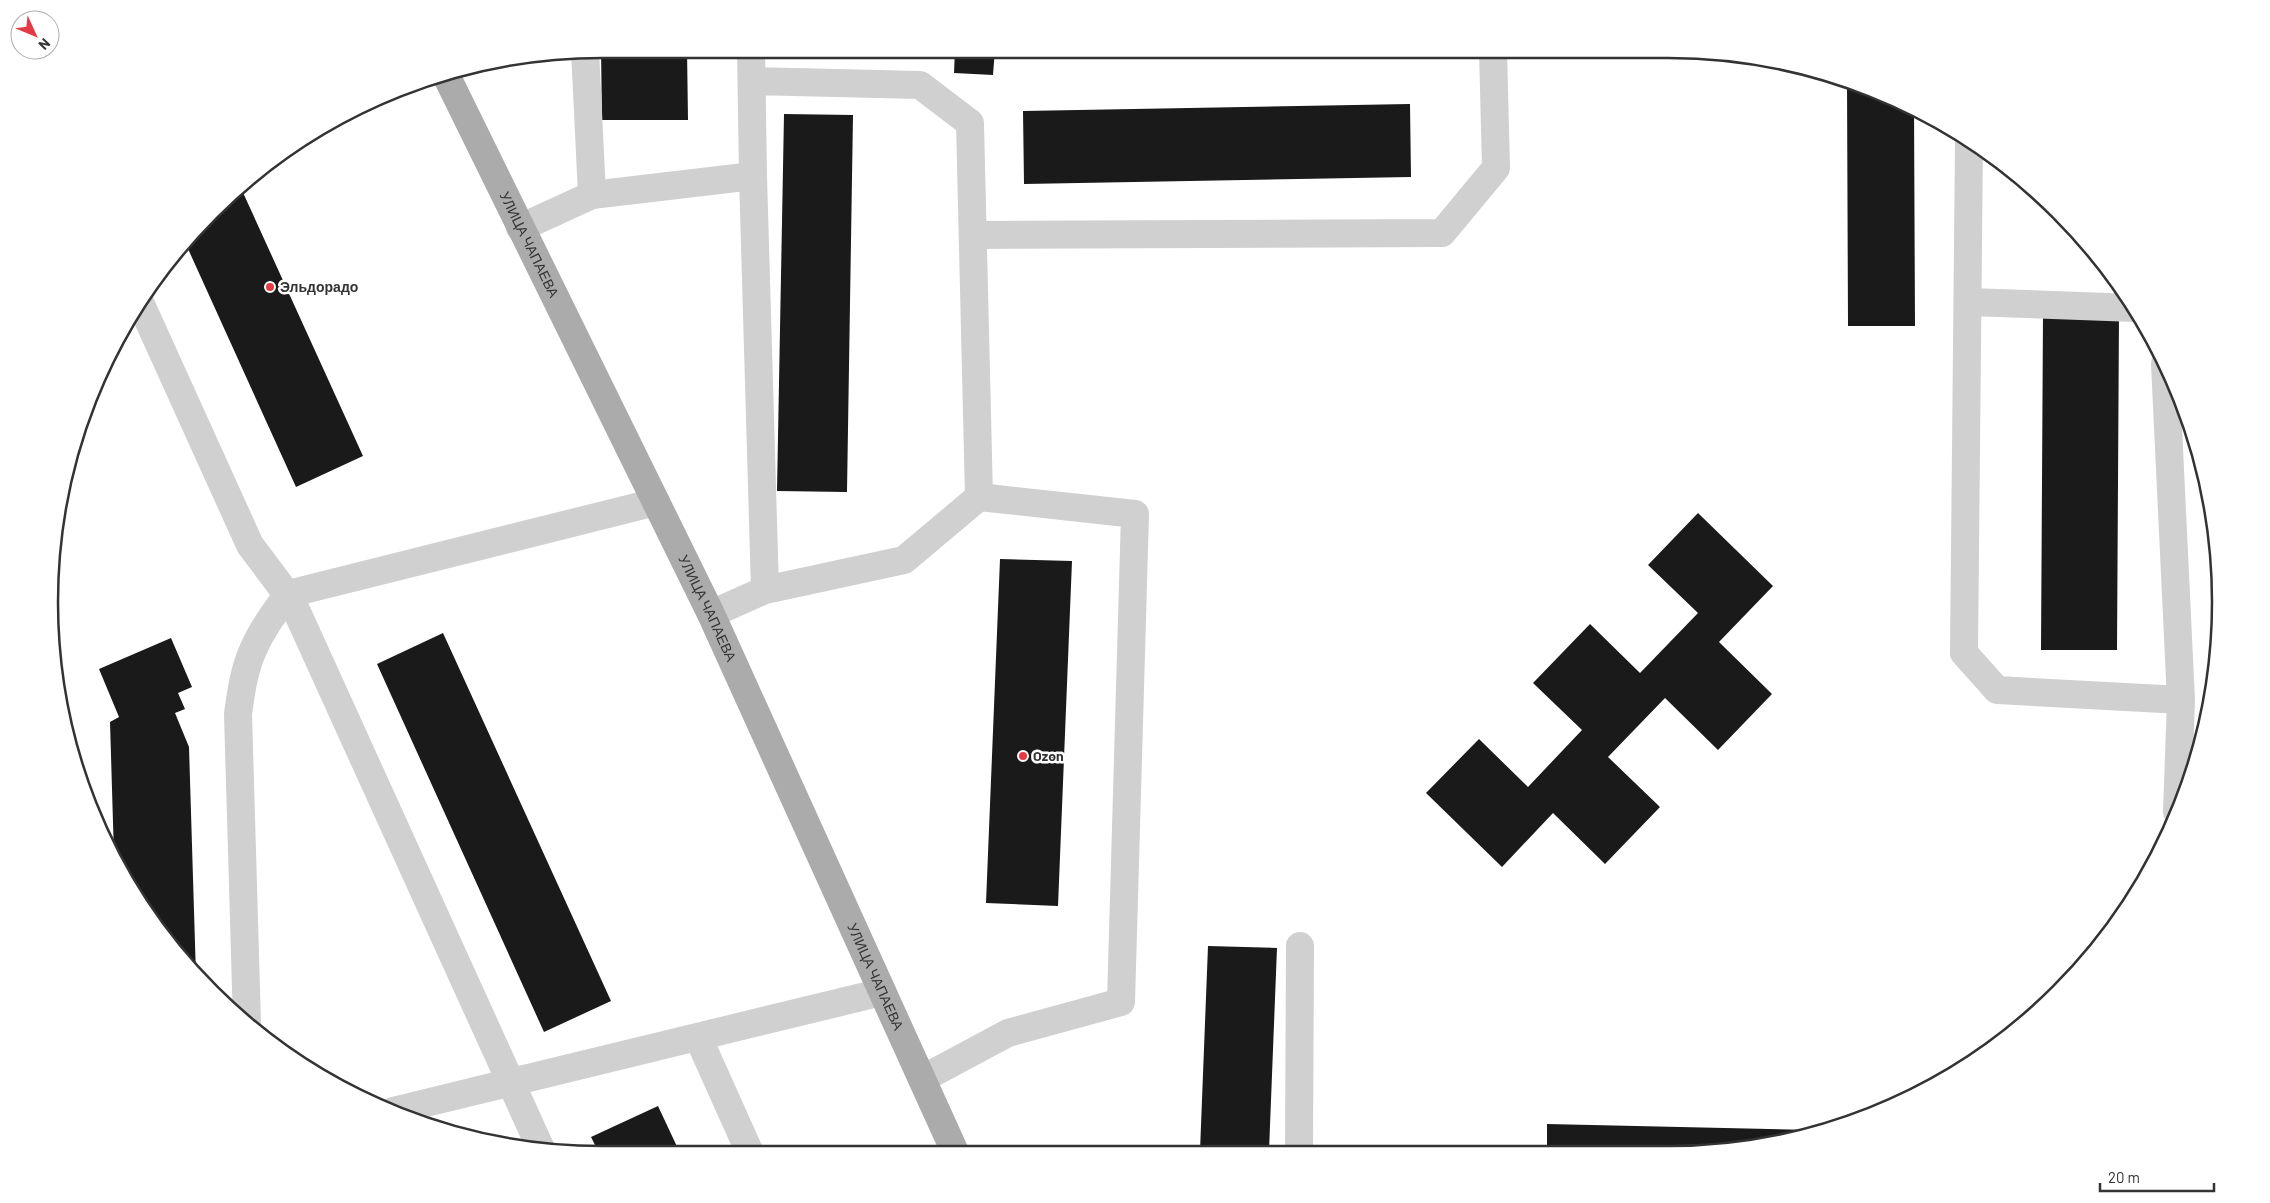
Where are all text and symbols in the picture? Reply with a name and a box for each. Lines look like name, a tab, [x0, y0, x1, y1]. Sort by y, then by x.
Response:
north arrow	[10, 10, 60, 60]
text: N	[35, 35, 54, 54]
street label: УЛИЦА ЧАПАЕВА	[497, 189, 563, 300]
place label: Эльдорадо	[280, 278, 358, 295]
marker: Эльдорадо	[264, 281, 276, 293]
street label: УЛИЦА ЧАПАЕВА	[675, 552, 741, 664]
place label: Ozon	[1033, 747, 1064, 764]
marker: Ozon	[1017, 750, 1029, 762]
street label: УЛИЦА ЧАПАЕВА	[844, 920, 908, 1033]
scale bar	[2100, 1160, 2214, 1192]
text: 20 m	[2108, 1168, 2140, 1186]

